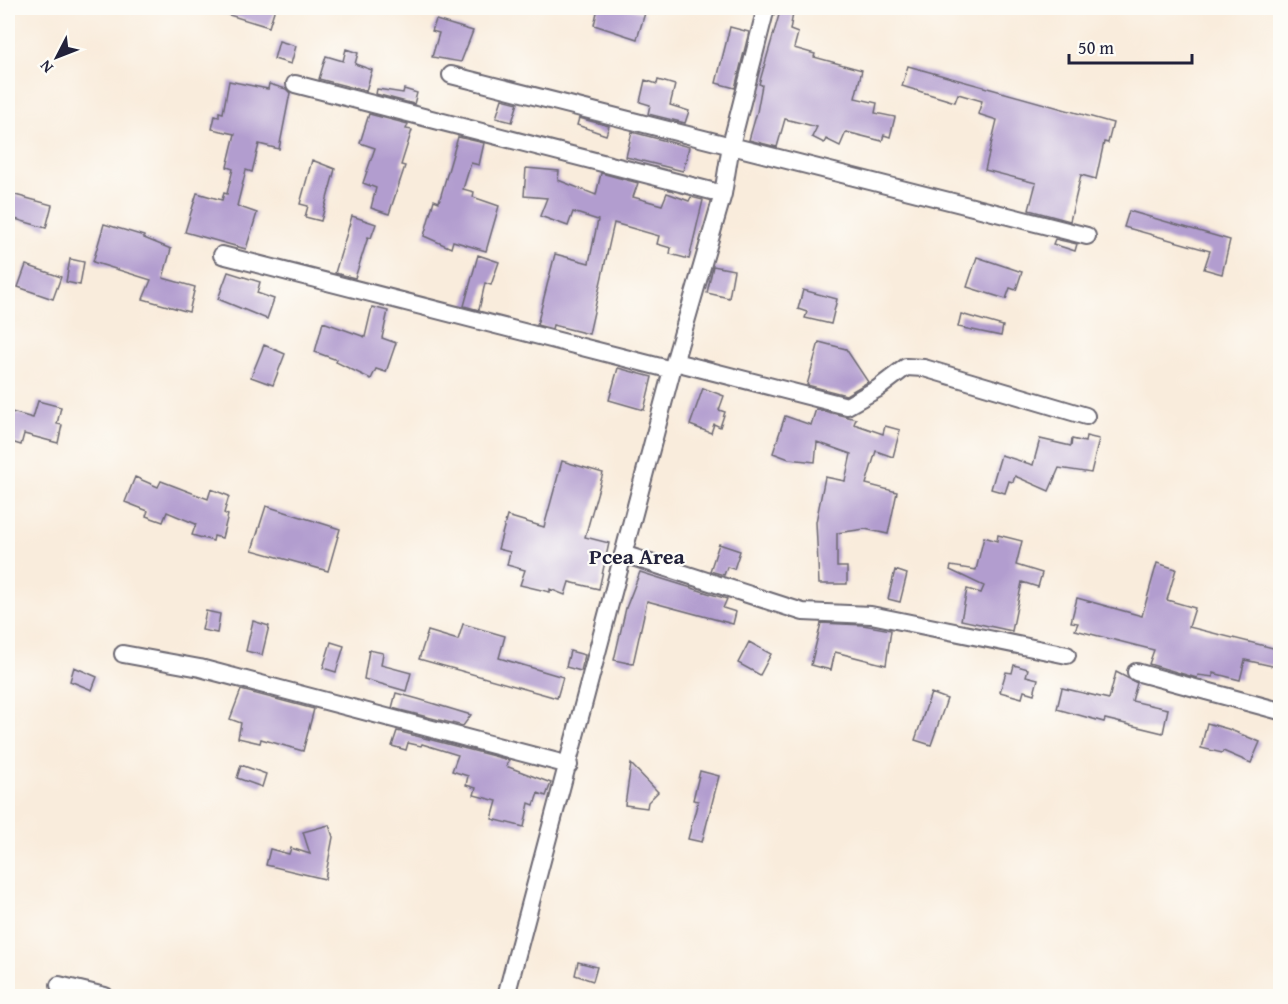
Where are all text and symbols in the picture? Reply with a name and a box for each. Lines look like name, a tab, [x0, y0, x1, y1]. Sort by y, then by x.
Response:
north arrow	[27, 27, 87, 87]
scale bar	[1069, 27, 1192, 65]
text: 50 m	[1078, 34, 1114, 61]
text: N	[33, 55, 58, 79]
district label: Pcea Area	[589, 540, 686, 572]

